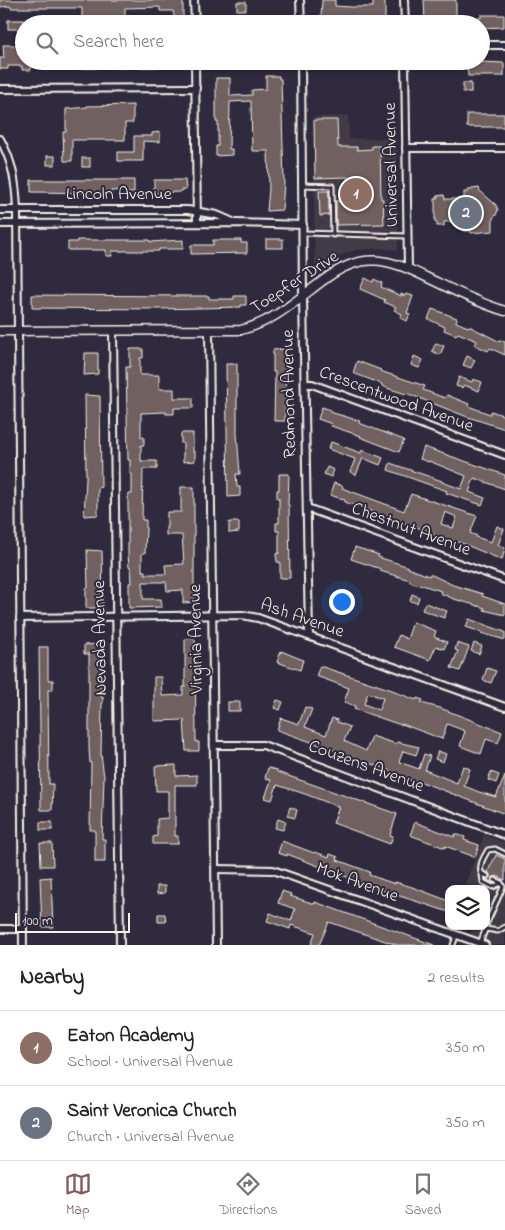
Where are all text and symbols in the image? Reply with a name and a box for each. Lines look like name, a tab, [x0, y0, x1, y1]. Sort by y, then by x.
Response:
search box	[15, 15, 490, 70]
icon: search	[33, 29, 61, 57]
text: Search here	[73, 29, 164, 56]
street label: Universal Avenue	[378, 101, 406, 228]
pin: 1	[340, 175, 372, 213]
street label: Lincoln Avenue	[66, 182, 173, 208]
pin: 2	[450, 194, 482, 232]
street label: Toepfer Drive	[246, 244, 345, 321]
street label: Redmond Avenue	[276, 328, 304, 459]
street label: Crescentwood Avenue	[315, 360, 478, 440]
street label: Chestnut Avenue	[348, 496, 475, 564]
street label: Nevada Avenue	[87, 579, 115, 696]
street label: Virginia Avenue	[183, 583, 212, 695]
your location	[329, 589, 355, 615]
street label: Ash Avenue	[257, 593, 348, 646]
street label: Couzens Avenue	[304, 734, 428, 800]
street label: Mok Avenue	[312, 856, 403, 910]
map controls	[445, 885, 490, 930]
button: layers	[445, 885, 490, 930]
scale bar	[15, 910, 130, 933]
text: 100 m	[22, 911, 53, 932]
text: Nearby	[20, 963, 84, 993]
text: 2 results	[427, 966, 485, 990]
text: Eaton Academy	[67, 1023, 194, 1050]
text: 1	[33, 1036, 39, 1060]
text: 350 m	[446, 1036, 485, 1060]
text: School · Universal Avenue	[67, 1050, 233, 1074]
text: Saint Veronica Church	[67, 1098, 236, 1125]
text: 2	[32, 1111, 40, 1135]
text: 350 m	[446, 1111, 485, 1135]
text: Church · Universal Avenue	[67, 1125, 235, 1149]
tab: Map	[64, 1170, 92, 1221]
tab: Directions	[219, 1170, 277, 1221]
tab: Saved	[405, 1170, 441, 1221]

